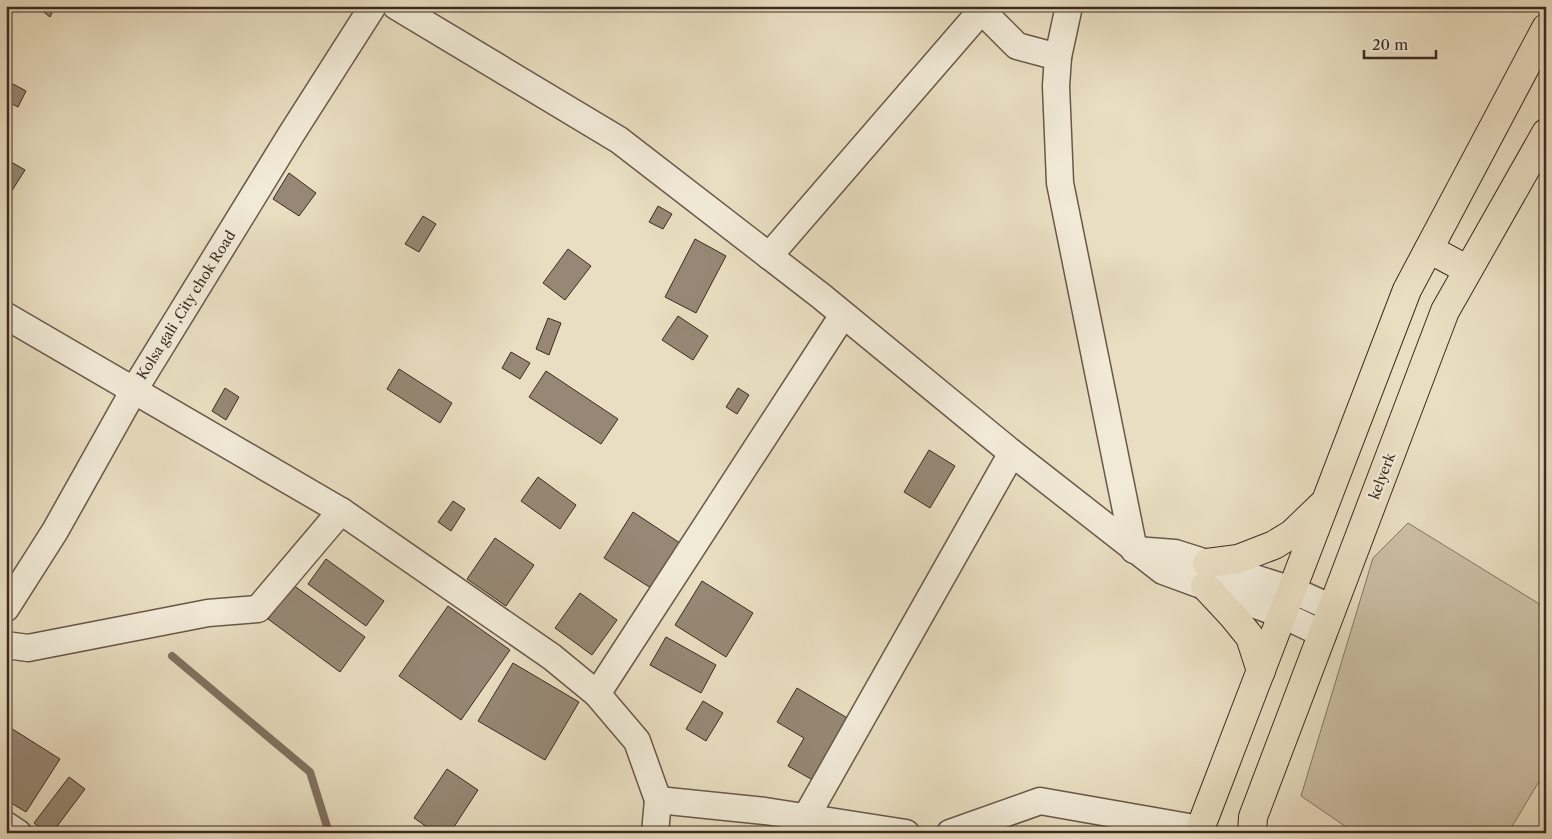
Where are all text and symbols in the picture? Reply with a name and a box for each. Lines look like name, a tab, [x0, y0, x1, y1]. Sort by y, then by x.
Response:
scale bar	[1364, 28, 1437, 60]
text: 20 m	[1372, 35, 1408, 54]
street label: Kolsa gali ,City chok Road	[133, 227, 240, 383]
street label: kelyerk	[1365, 449, 1399, 502]

